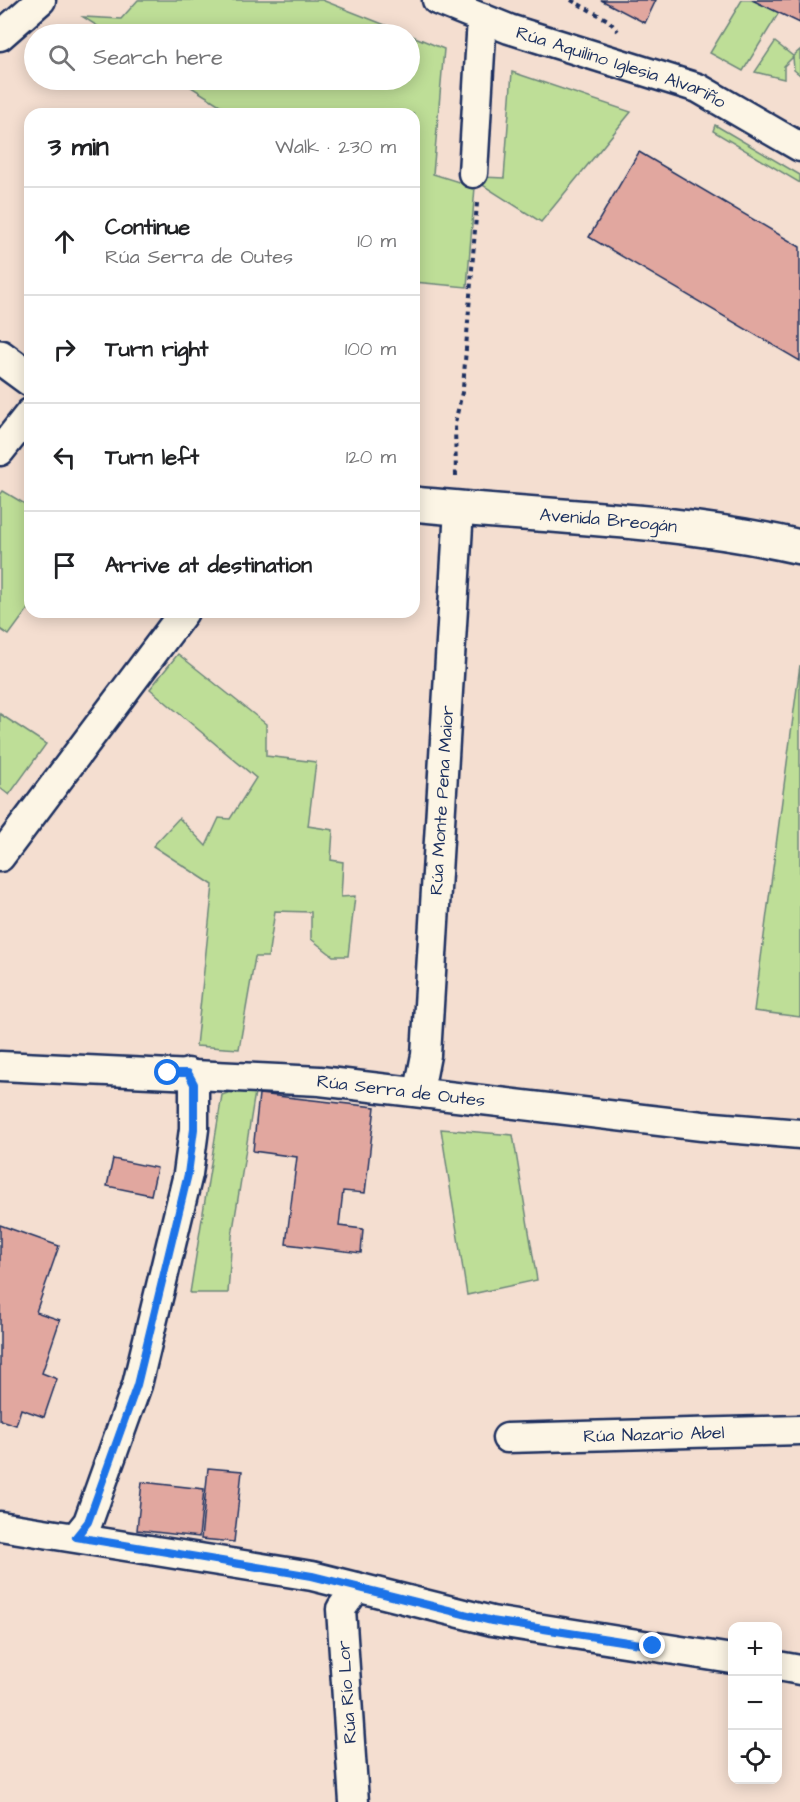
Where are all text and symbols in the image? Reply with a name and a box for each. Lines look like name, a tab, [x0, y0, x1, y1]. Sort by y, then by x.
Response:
street label: Rúa Aquilino Iglesia Alvariño	[513, 20, 731, 114]
search box	[24, 24, 420, 90]
icon: search	[45, 41, 78, 74]
text: Search here	[93, 42, 223, 73]
text: 3 min	[48, 129, 109, 165]
text: Walk · 230 m	[275, 133, 396, 161]
text: Continue	[105, 212, 190, 243]
icon: ahead	[48, 225, 81, 258]
text: 10 m	[357, 227, 396, 255]
text: Rúa Serra de Outes	[105, 243, 293, 271]
icon: right	[48, 333, 81, 366]
text: Turn right	[105, 334, 208, 365]
text: 100 m	[345, 335, 396, 363]
icon: left	[48, 441, 81, 474]
text: Turn left	[105, 442, 199, 473]
text: 120 m	[346, 443, 396, 471]
street label: Avenida Breogán	[539, 502, 678, 539]
icon: arrive	[48, 549, 81, 582]
text: Arrive at destination	[105, 550, 312, 581]
street label: Rúa Monte Pena Maior	[423, 704, 460, 896]
route start	[154, 1059, 180, 1085]
street label: Rúa Serra de Outes	[315, 1068, 487, 1113]
street label: Rúa Nazario Abel	[583, 1420, 725, 1448]
map controls	[728, 1622, 782, 1784]
button: +	[728, 1622, 782, 1676]
route end	[639, 1632, 665, 1658]
street label: Rúa Río Lor	[331, 1639, 363, 1745]
button: −	[728, 1676, 782, 1730]
button: locate	[728, 1730, 782, 1784]

